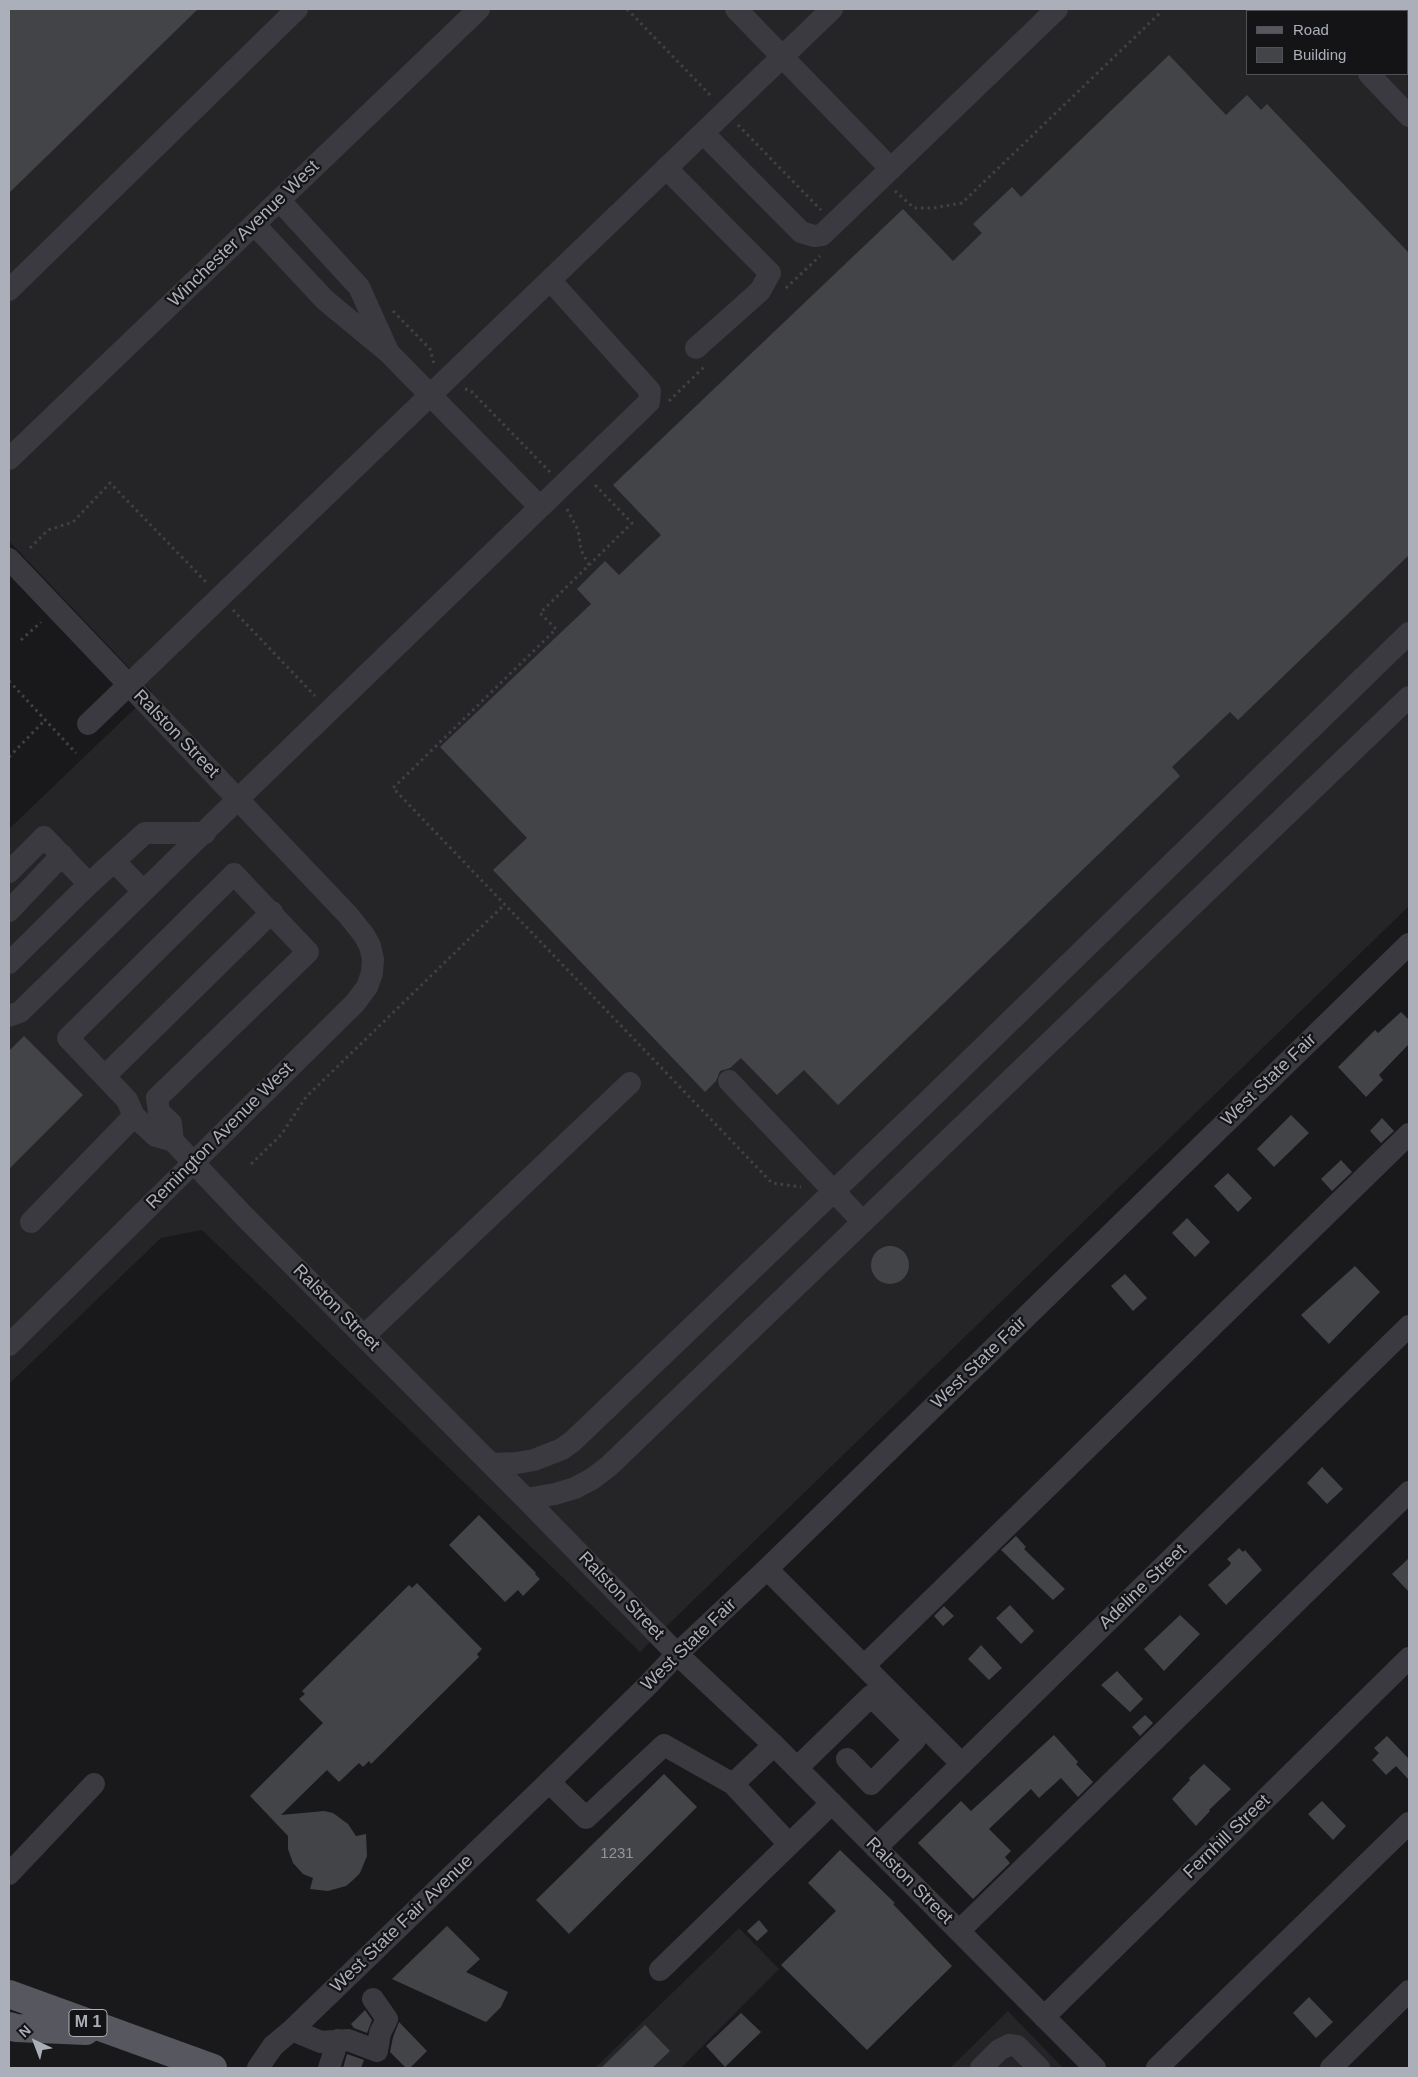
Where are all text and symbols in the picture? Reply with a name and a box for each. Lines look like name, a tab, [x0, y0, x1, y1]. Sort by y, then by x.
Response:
legend	[1246, 10, 1408, 75]
text: Road	[1293, 21, 1329, 38]
text: Building	[1293, 46, 1346, 63]
street label: Winchester Avenue West	[164, 156, 324, 312]
street label: Ralston Street	[129, 685, 223, 783]
street label: West State Fair	[1217, 1029, 1321, 1131]
street label: Remington Avenue West	[142, 1058, 298, 1214]
street label: Ralston Street	[288, 1260, 384, 1356]
street label: West State Fair	[927, 1312, 1031, 1414]
street label: Adeline Street	[1095, 1540, 1191, 1634]
street label: Ralston Street	[574, 1547, 668, 1645]
street label: West State Fair	[637, 1594, 741, 1696]
street label: Fernhill Street	[1179, 1790, 1275, 1884]
street label: Ralston Street	[861, 1833, 957, 1929]
house number: 1231	[600, 1845, 634, 1863]
street label: West State Fair Avenue	[326, 1850, 478, 1998]
road number: M 1	[69, 2010, 107, 2036]
north arrow	[10, 2017, 60, 2067]
text: N	[16, 2022, 34, 2040]

